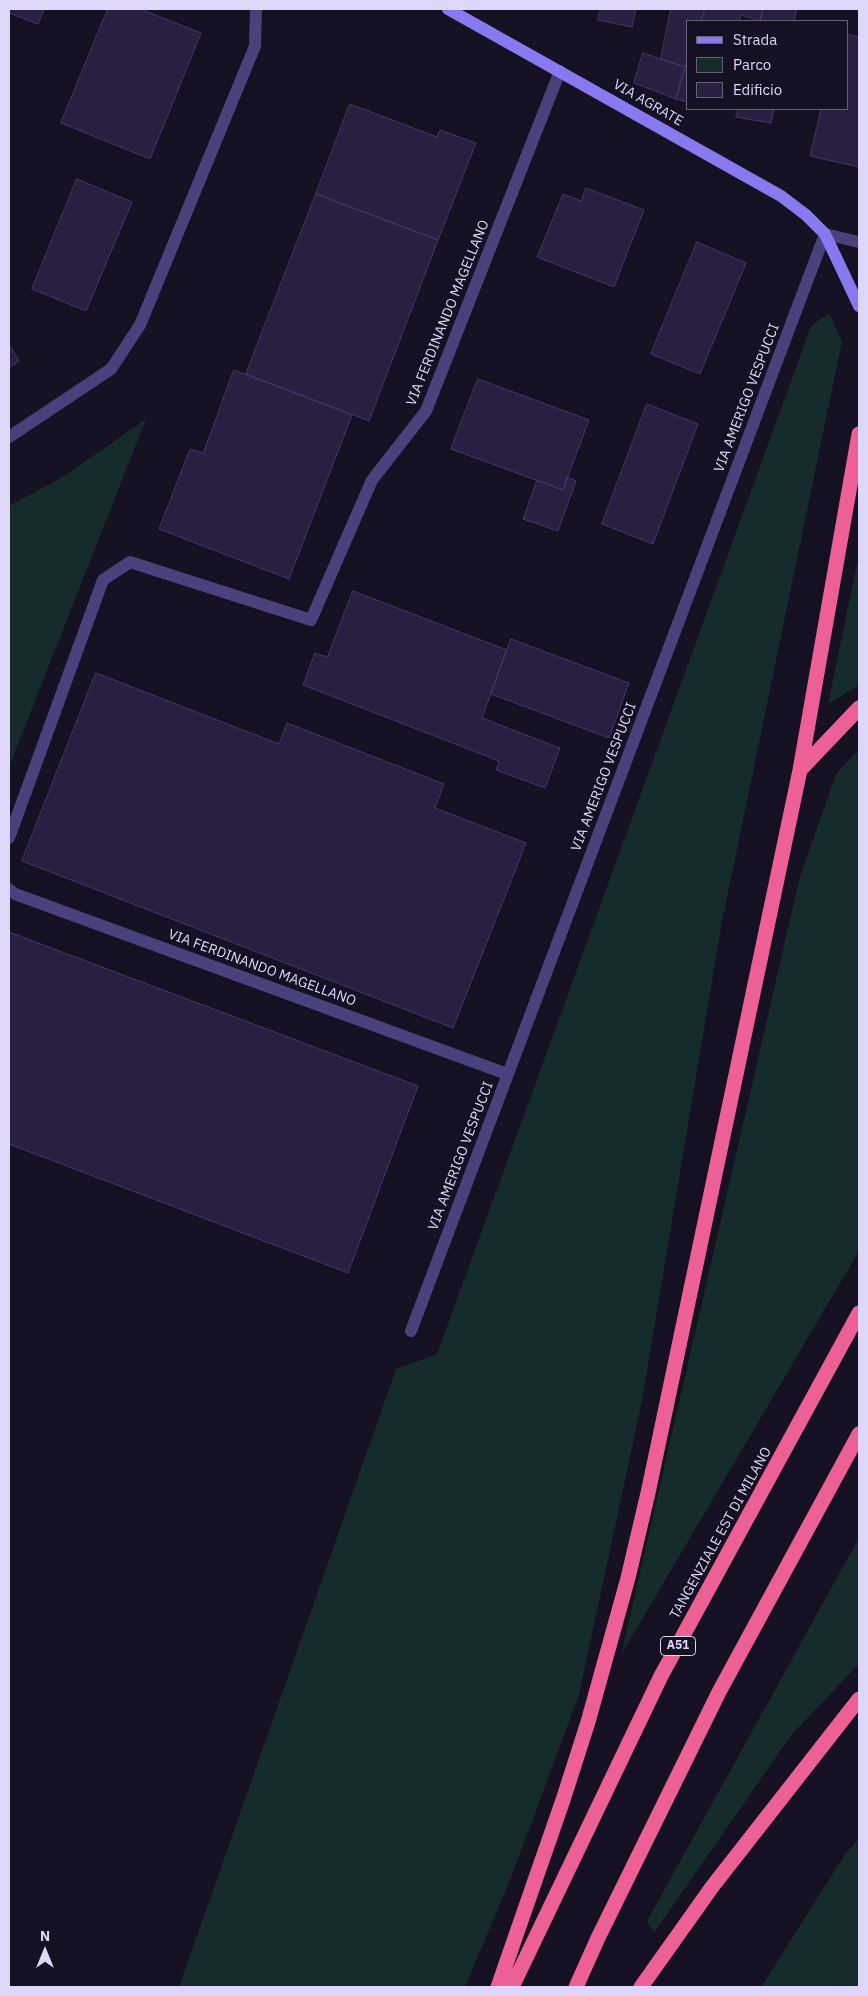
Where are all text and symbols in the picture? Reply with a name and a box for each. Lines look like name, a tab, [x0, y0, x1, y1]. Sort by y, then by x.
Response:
legend	[686, 20, 848, 110]
text: Strada	[733, 30, 777, 49]
text: Parco	[733, 55, 771, 74]
street label: VIA AGRATE	[610, 76, 686, 130]
text: Edificio	[733, 80, 782, 99]
street label: VIA FERDINANDO MAGELLANO	[403, 218, 493, 408]
street label: VIA AMERIGO VESPUCCI	[711, 321, 783, 475]
street label: VIA AMERIGO VESPUCCI	[568, 700, 640, 854]
street label: VIA FERDINANDO MAGELLANO	[166, 926, 358, 1010]
street label: VIA AMERIGO VESPUCCI	[425, 1079, 497, 1233]
street label: TANGENZIALE EST DI MILANO	[667, 1444, 775, 1622]
road number: A51	[660, 1636, 696, 1655]
north arrow	[20, 1926, 70, 1976]
text: N	[40, 1927, 50, 1945]

